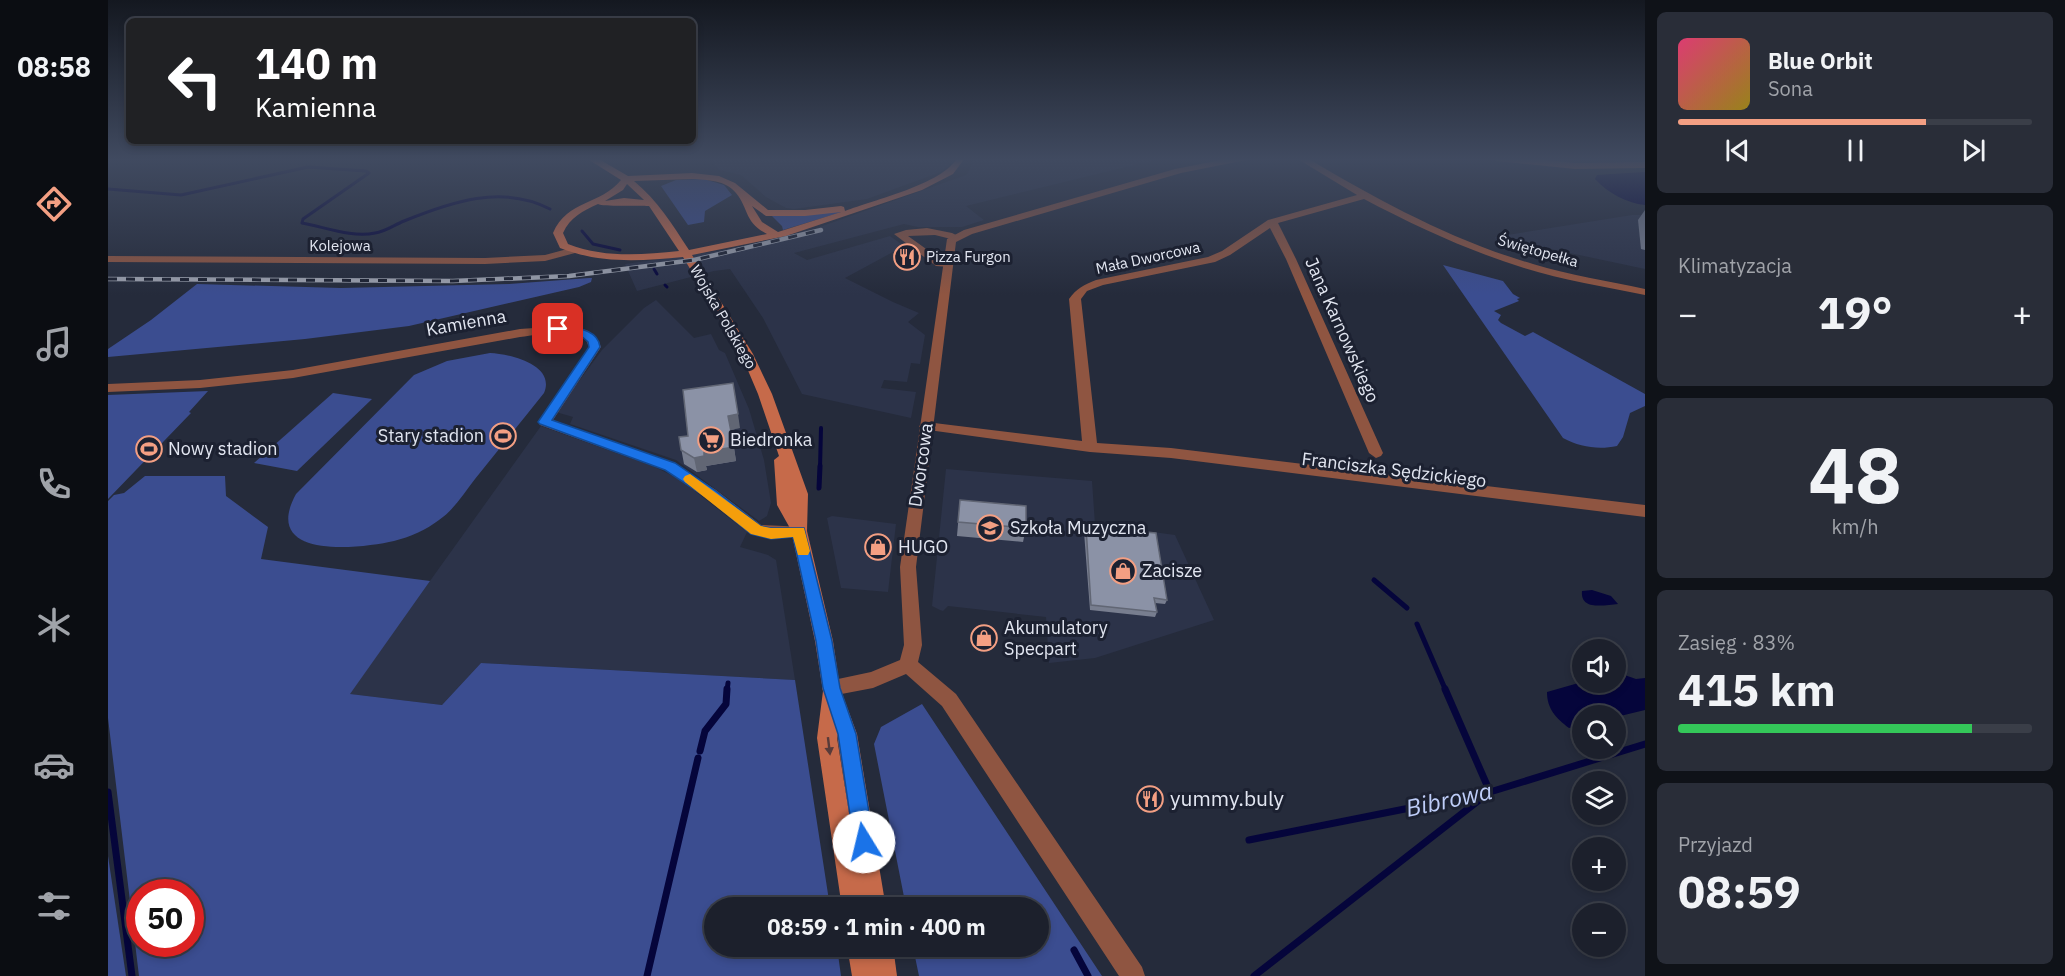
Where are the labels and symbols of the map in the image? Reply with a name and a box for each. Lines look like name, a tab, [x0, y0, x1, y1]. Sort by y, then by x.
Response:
street label: Świętopełka	[1496, 230, 1581, 271]
street label: Kolejowa	[309, 236, 371, 255]
street label: Mała Dworcowa	[1094, 237, 1202, 278]
restaurant icon: Pizza Furgon	[892, 242, 922, 272]
place label: Pizza Furgon	[926, 247, 1011, 266]
street label: Jana Karnowskiego	[1300, 254, 1385, 406]
street label: Wojska Polskiego	[686, 261, 761, 372]
pin	[532, 303, 583, 354]
street label: Kamienna	[424, 304, 508, 341]
sports icon: Stary stadion	[488, 421, 518, 451]
street label: Dworcowa	[903, 421, 938, 508]
place label: Stary stadion	[378, 424, 484, 447]
supermarket icon: Biedronka	[696, 425, 726, 455]
place label: Biedronka	[730, 428, 813, 451]
sports icon: Nowy stadion	[134, 434, 164, 464]
place label: Nowy stadion	[168, 437, 278, 460]
street label: Franciszka Sędzickiego	[1300, 447, 1488, 492]
school or university icon: Szkoła Muzyczna	[975, 513, 1005, 543]
place label: Szkoła Muzyczna	[1010, 516, 1147, 539]
shop icon: HUGO	[863, 532, 893, 562]
place label: HUGO	[898, 535, 948, 558]
shop icon: Zacisze	[1108, 556, 1138, 586]
place label: Zacisze	[1142, 559, 1202, 582]
place label: Akumulatory Specpart	[1004, 616, 1108, 660]
shop icon: Akumulatory Specpart	[969, 623, 999, 653]
one-way arrow	[824, 737, 834, 756]
water label: Bibrowa	[1403, 774, 1495, 824]
restaurant icon: yummy.buly	[1135, 784, 1165, 814]
place label: yummy.buly	[1170, 784, 1285, 812]
position arrow	[832, 810, 896, 874]
speed limit sign: 50	[126, 879, 204, 957]

